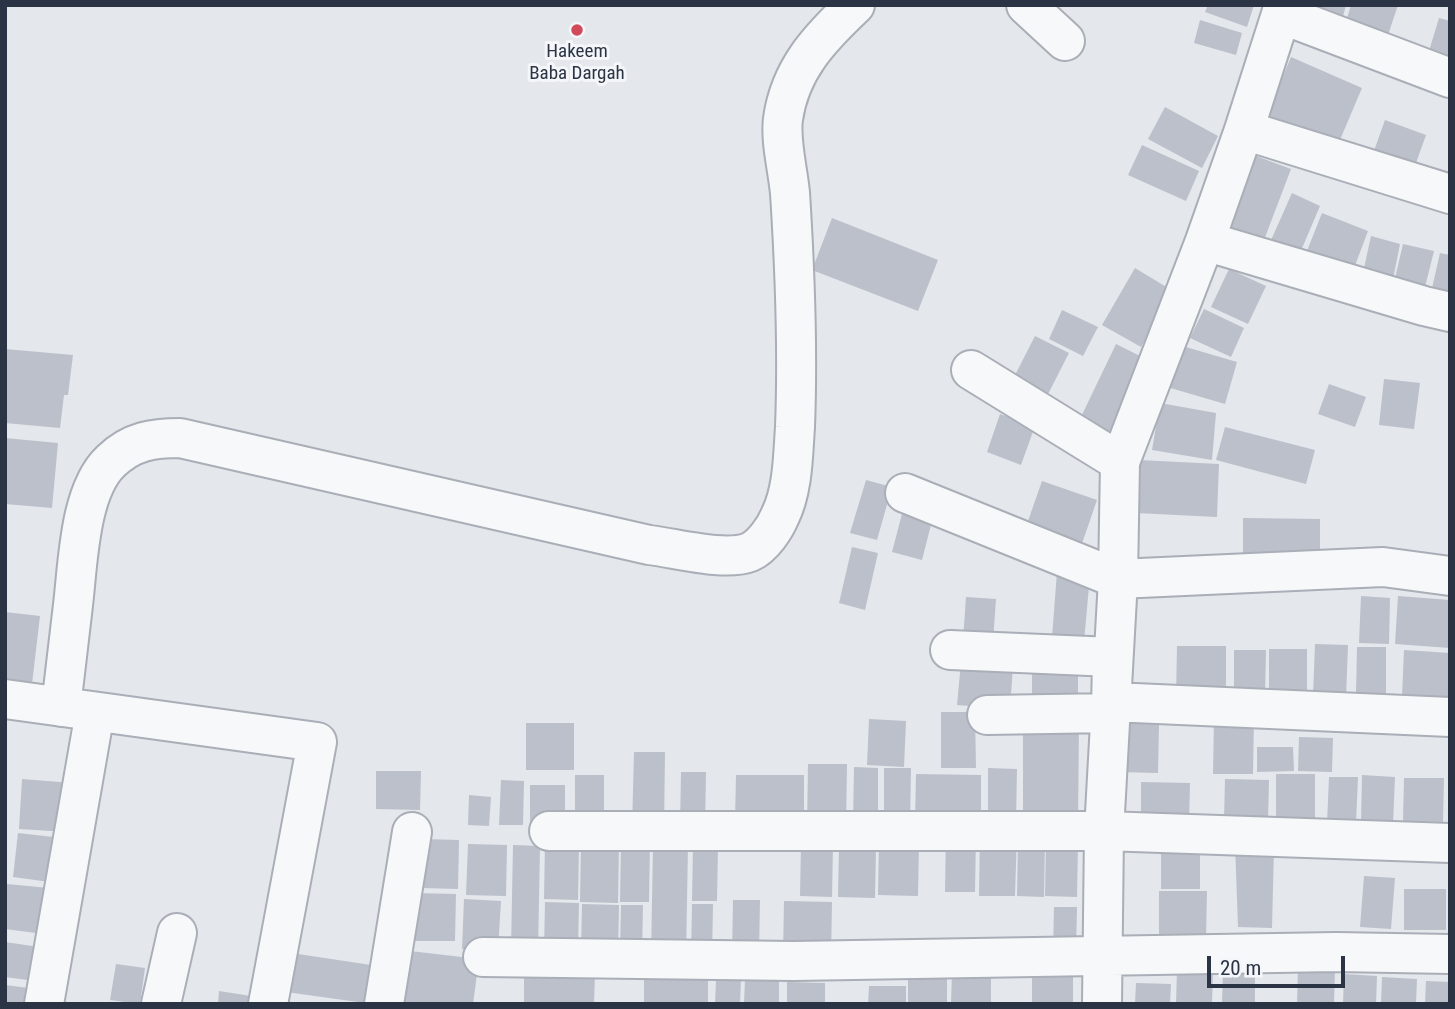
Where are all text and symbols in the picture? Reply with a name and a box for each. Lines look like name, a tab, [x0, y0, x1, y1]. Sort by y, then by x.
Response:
marker: Hakeem Baba Dargah	[569, 22, 585, 38]
place label: Hakeem Baba Dargah	[529, 41, 625, 85]
scale bar	[1210, 942, 1348, 986]
text: 20 m	[1220, 956, 1261, 980]

